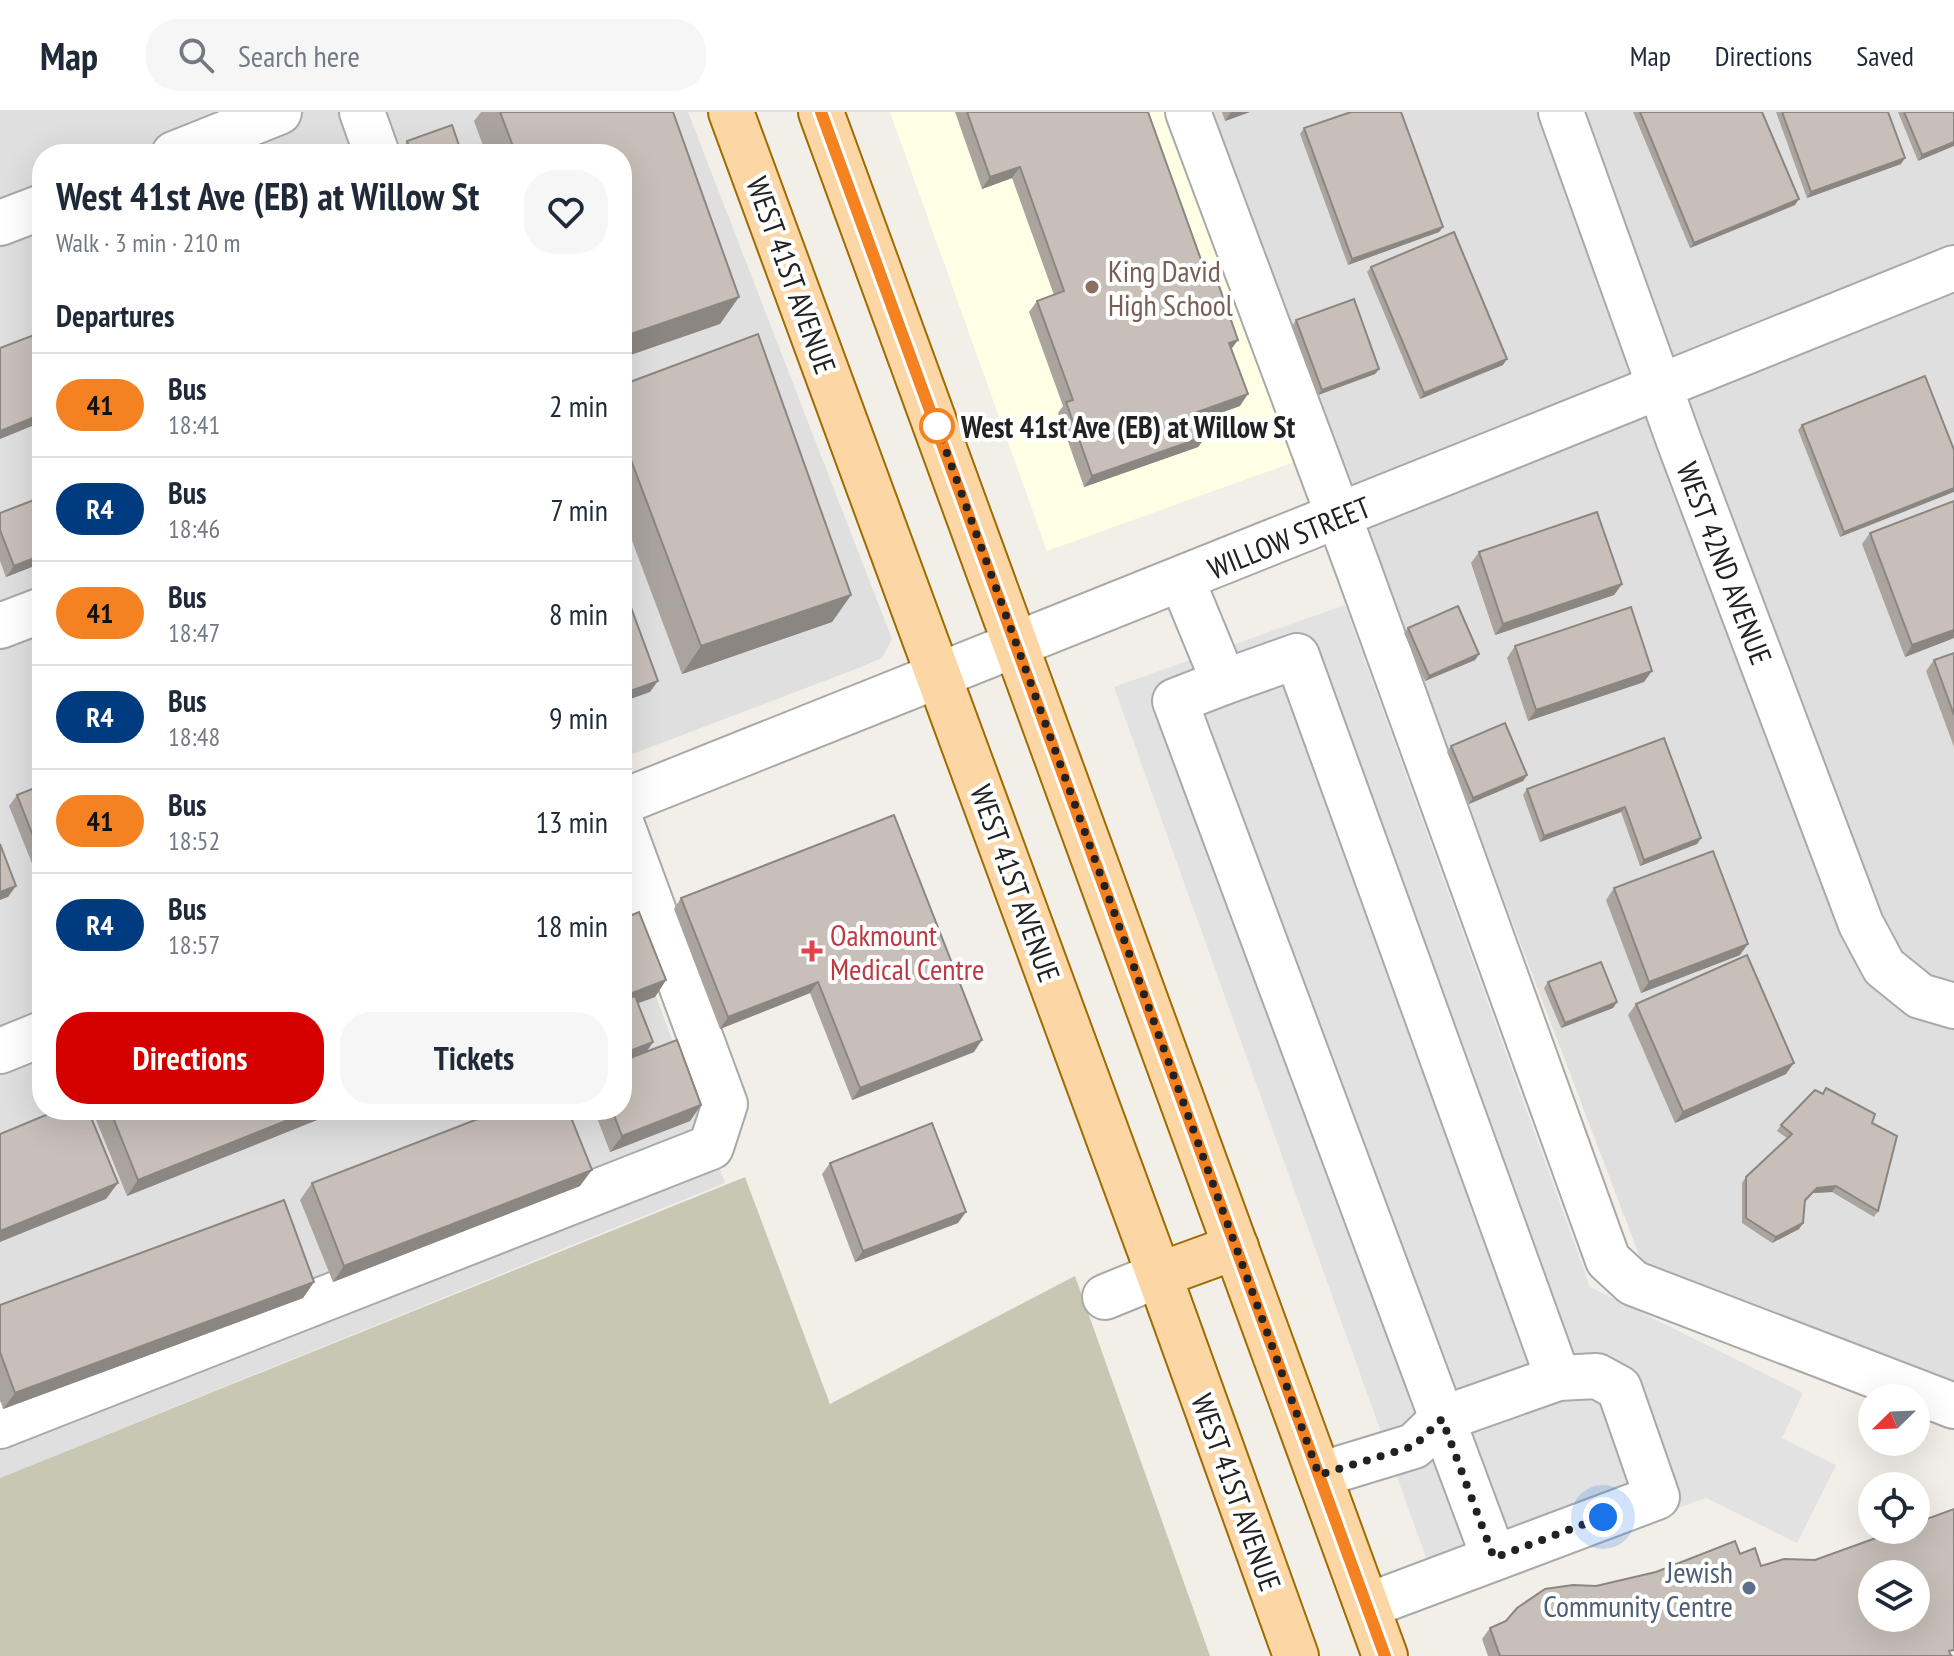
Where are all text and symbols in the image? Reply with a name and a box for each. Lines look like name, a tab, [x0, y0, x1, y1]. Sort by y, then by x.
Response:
search box	[146, 19, 706, 91]
text: Map	[40, 31, 98, 80]
icon: search	[174, 33, 218, 77]
text: Search here	[238, 36, 360, 75]
text: Map	[1630, 37, 1671, 74]
text: Directions	[1715, 37, 1812, 74]
text: Saved	[1856, 37, 1914, 74]
button: heart	[524, 170, 608, 254]
text: West 41st Ave (EB) at Willow St	[56, 171, 479, 220]
street label: WEST 41ST AVENUE	[738, 171, 846, 379]
text: Walk · 3 min · 210 m	[56, 226, 240, 259]
place label: King David High School	[1108, 251, 1233, 324]
marker: King David High School	[1083, 278, 1101, 296]
text: Departures	[56, 296, 174, 335]
text: Bus	[168, 369, 207, 408]
text: 41	[87, 386, 113, 423]
text: 2 min	[549, 386, 608, 425]
place label: West 41st Ave (EB) at Willow St	[960, 407, 1295, 446]
text: 18:41	[168, 408, 220, 441]
marker: West 41st Ave (EB) at Willow St	[920, 409, 954, 443]
street label: WEST 42ND AVENUE	[1669, 456, 1781, 670]
text: Bus	[168, 473, 207, 512]
street label: WILLOW STREET	[1202, 487, 1376, 587]
text: R4	[86, 490, 114, 527]
text: 7 min	[550, 490, 608, 529]
text: 18:46	[168, 512, 220, 545]
text: Bus	[168, 577, 207, 616]
text: 41	[87, 594, 113, 631]
text: 8 min	[549, 594, 608, 633]
text: 18:47	[168, 616, 220, 649]
text: Bus	[168, 681, 207, 720]
text: R4	[86, 698, 114, 735]
text: 9 min	[549, 698, 608, 737]
text: 18:48	[168, 720, 220, 753]
street label: WEST 41ST AVENUE	[962, 779, 1070, 987]
text: Bus	[168, 785, 207, 824]
text: 41	[87, 802, 113, 839]
text: 13 min	[535, 802, 608, 841]
text: 18:52	[168, 824, 220, 857]
text: Bus	[168, 889, 207, 928]
text: R4	[86, 906, 114, 943]
text: 18 min	[535, 906, 608, 945]
place label: Oakmount Medical Centre	[830, 915, 984, 988]
text: 18:57	[168, 928, 220, 961]
marker: Oakmount Medical Centre	[801, 940, 823, 962]
button: Directions	[56, 1012, 324, 1104]
button: Tickets	[340, 1012, 608, 1104]
north arrow	[1858, 1384, 1930, 1456]
map controls	[1858, 1384, 1930, 1632]
street label: WEST 41ST AVENUE	[1183, 1388, 1291, 1596]
button: locate	[1858, 1472, 1930, 1544]
your location	[1583, 1497, 1623, 1537]
place label: Jewish Community Centre	[1543, 1552, 1733, 1625]
button: layers	[1858, 1560, 1930, 1632]
marker: Jewish Community Centre	[1740, 1579, 1758, 1597]

